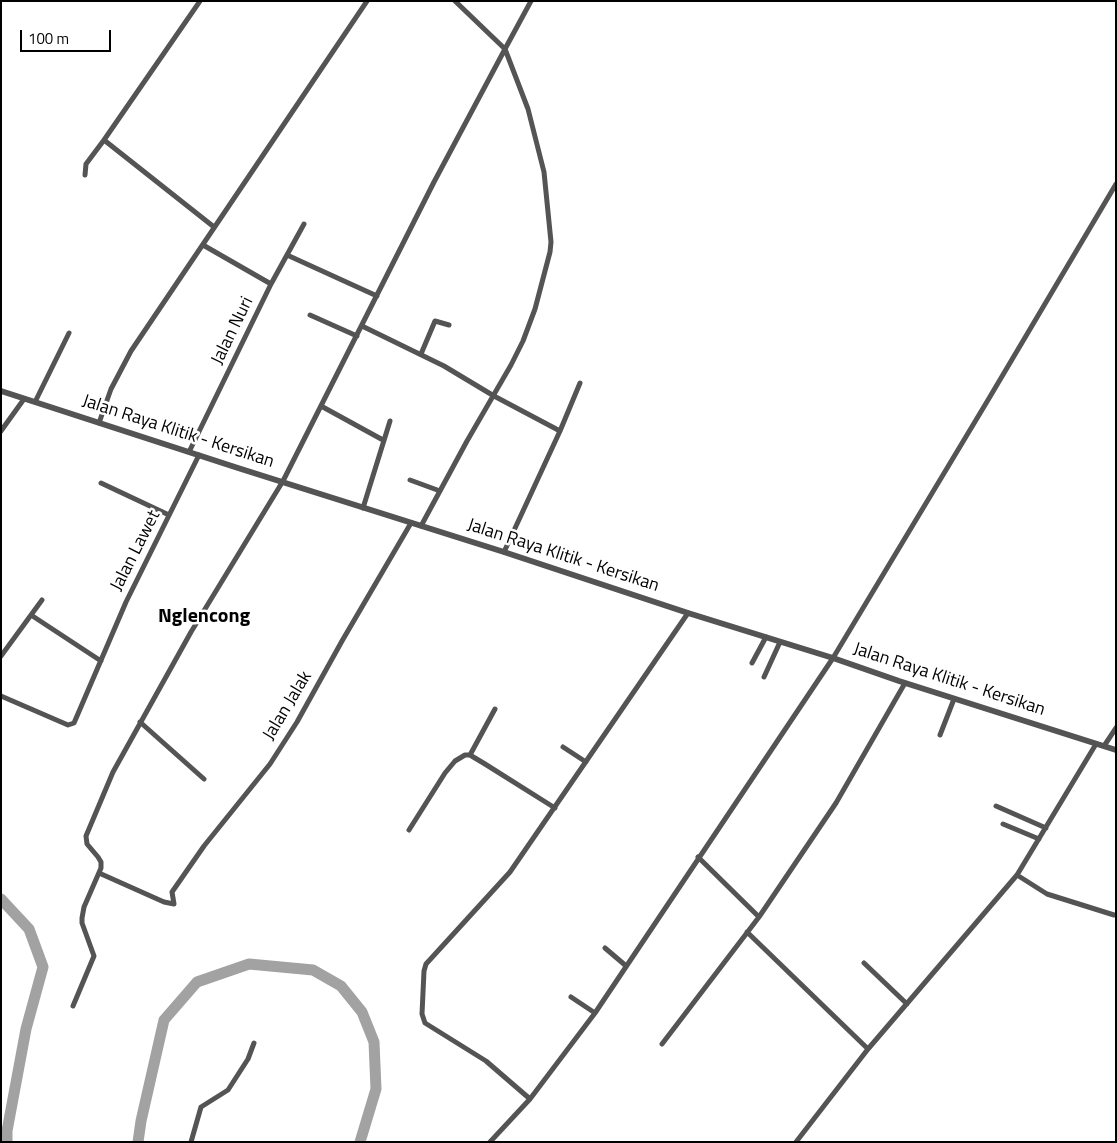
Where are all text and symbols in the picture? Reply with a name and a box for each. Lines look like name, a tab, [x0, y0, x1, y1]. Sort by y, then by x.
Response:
scale bar	[22, 20, 114, 52]
text: 100 m	[28, 27, 69, 50]
street label: Jalan Nuri	[207, 293, 259, 369]
street label: Jalan Raya Klitik - Kersikan	[79, 391, 277, 473]
street label: Jalan Lawet	[106, 507, 166, 595]
street label: Jalan Raya Klitik - Kersikan	[464, 515, 662, 597]
district label: Nglencong	[158, 605, 250, 629]
street label: Jalan Raya Klitik - Kersikan	[850, 639, 1048, 721]
street label: Jalan Jalak	[259, 667, 317, 745]

